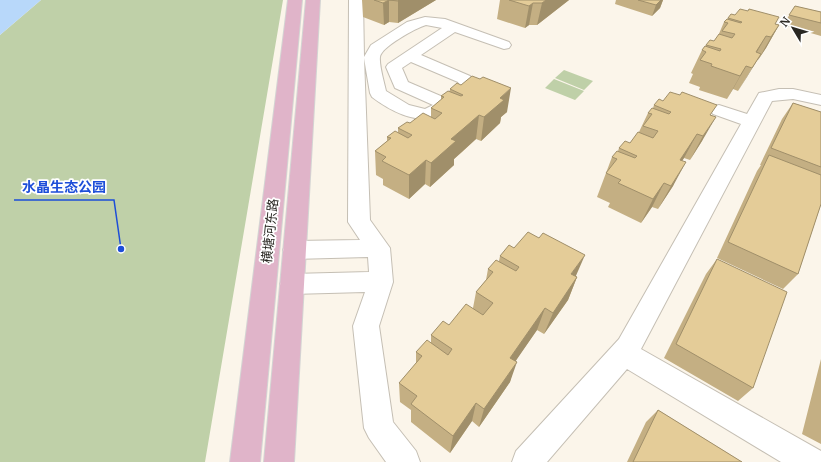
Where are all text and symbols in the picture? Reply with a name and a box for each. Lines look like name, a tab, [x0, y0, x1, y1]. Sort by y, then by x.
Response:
north arrow	[773, 8, 813, 48]
text: N	[777, 14, 793, 30]
callout: 水晶生态公园	[14, 174, 114, 200]
text: 水晶生态公园	[22, 178, 106, 196]
street label: 横塘河东路	[258, 198, 282, 264]

